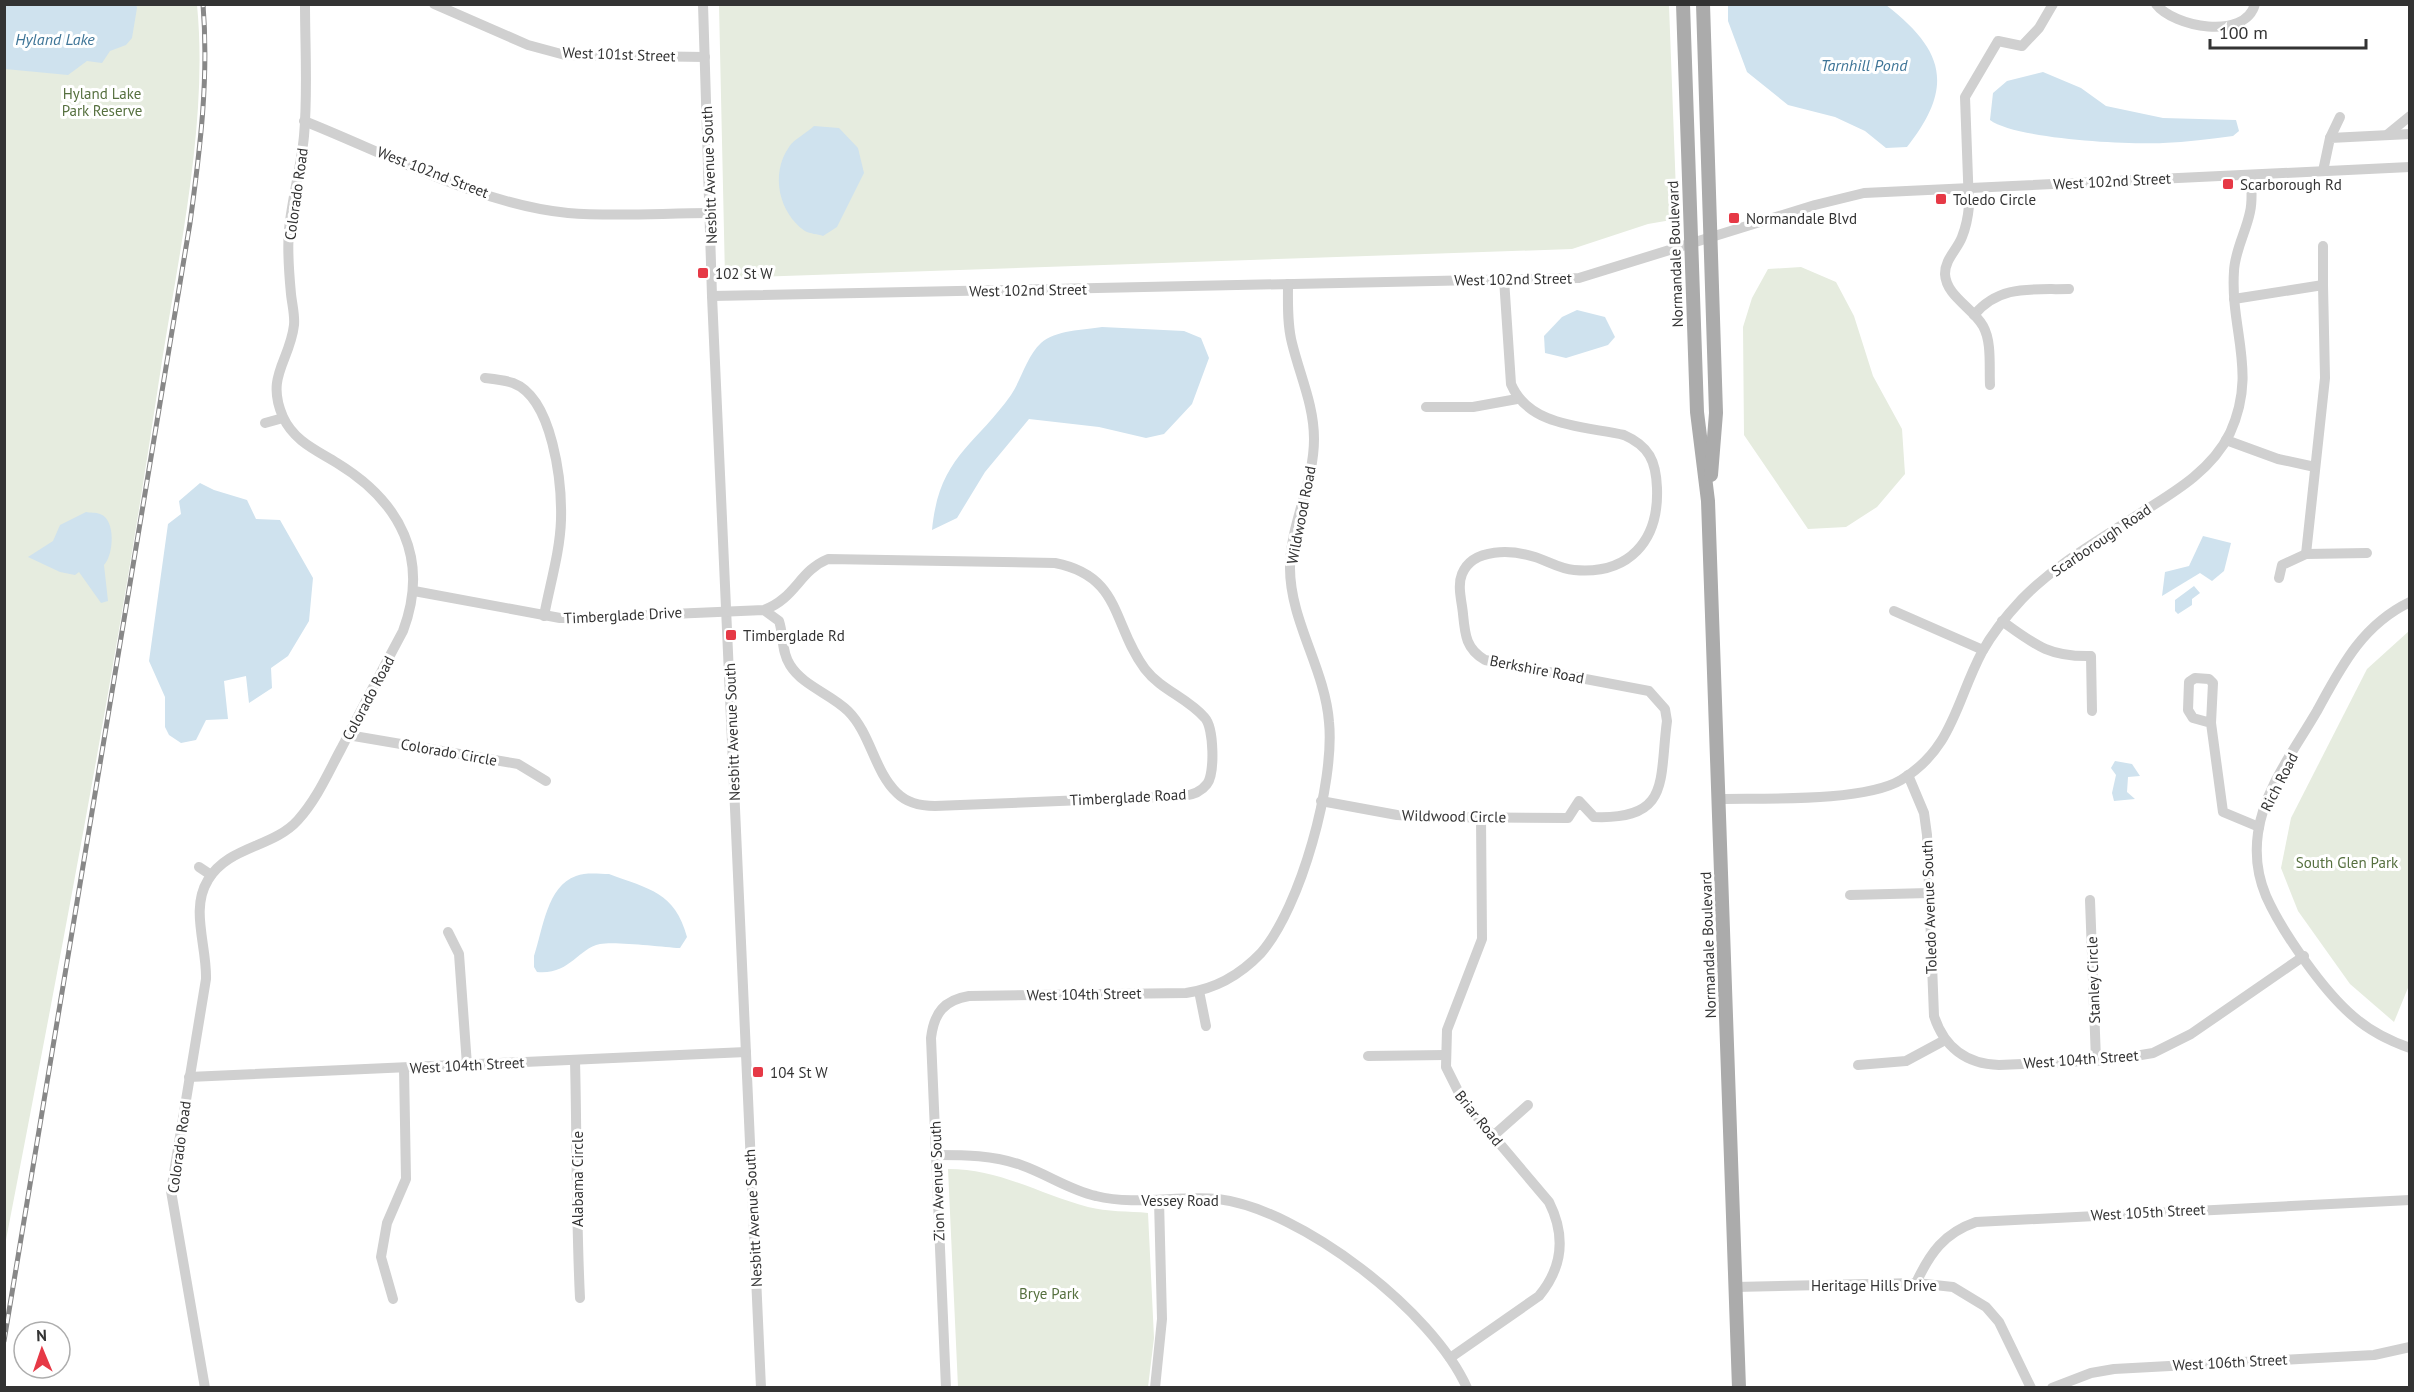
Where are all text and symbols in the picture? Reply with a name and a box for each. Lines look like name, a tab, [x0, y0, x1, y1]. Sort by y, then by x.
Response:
scale bar	[2210, 12, 2366, 50]
text: 100 m	[2219, 21, 2268, 44]
water label: Hyland Lake	[15, 29, 95, 49]
street label: West 101st Street	[562, 43, 676, 65]
water label: Tarnhill Pond	[1821, 55, 1908, 75]
park label: Hyland Lake Park Reserve	[62, 84, 142, 120]
street label: Nesbitt Avenue South	[697, 106, 721, 244]
street label: West 102nd Street	[375, 142, 491, 202]
street label: Colorado Road	[280, 147, 312, 241]
street label: West 102nd Street	[2053, 168, 2171, 194]
place label: Scarborough Rd	[2240, 175, 2342, 194]
marker: Scarborough Rd	[2221, 177, 2235, 191]
street label: Normandale Boulevard	[1663, 180, 1687, 328]
place label: Toledo Circle	[1953, 190, 2036, 209]
marker: Toledo Circle	[1934, 192, 1948, 206]
place label: Normandale Blvd	[1746, 209, 1857, 228]
marker: Normandale Blvd	[1727, 211, 1741, 225]
place label: 102 St W	[715, 264, 773, 283]
marker: 102 St W	[696, 266, 710, 280]
street label: West 102nd Street	[1454, 268, 1572, 290]
street label: West 102nd Street	[969, 279, 1087, 301]
street label: Wildwood Road	[1282, 464, 1320, 566]
street label: Scarborough Road	[2047, 500, 2155, 580]
street label: Timberglade Drive	[563, 602, 683, 628]
place label: Timberglade Rd	[743, 626, 845, 645]
marker: Timberglade Rd	[724, 628, 738, 642]
street label: Berkshire Road	[1488, 651, 1586, 687]
street label: Colorado Road	[338, 653, 398, 743]
street label: Nesbitt Avenue South	[720, 663, 744, 801]
street label: Colorado Circle	[399, 734, 499, 770]
street label: Rich Road	[2256, 749, 2302, 815]
street label: Timberglade Road	[1069, 784, 1187, 810]
street label: Wildwood Circle	[1402, 806, 1506, 826]
street label: Toledo Avenue South	[1917, 840, 1941, 974]
park label: South Glen Park	[2296, 853, 2399, 872]
street label: Normandale Boulevard	[1696, 871, 1720, 1019]
street label: Stanley Circle	[2082, 936, 2104, 1024]
street label: West 104th Street	[1026, 983, 1142, 1005]
street label: West 104th Street	[2023, 1046, 2139, 1072]
street label: West 104th Street	[409, 1053, 525, 1077]
place label: 104 St W	[770, 1063, 828, 1082]
marker: 104 St W	[751, 1065, 765, 1079]
street label: Briar Road	[1451, 1086, 1507, 1150]
street label: Colorado Road	[163, 1100, 195, 1194]
street label: Zion Avenue South	[925, 1121, 949, 1241]
street label: Alabama Circle	[568, 1131, 587, 1227]
street label: Nesbitt Avenue South	[740, 1149, 766, 1287]
street label: Vessey Road	[1140, 1191, 1219, 1210]
street label: West 105th Street	[2090, 1200, 2206, 1224]
street label: Heritage Hills Drive	[1811, 1276, 1937, 1295]
park label: Brye Park	[1019, 1284, 1080, 1303]
north arrow	[12, 1320, 72, 1380]
text: N	[36, 1325, 47, 1345]
street label: West 106th Street	[2172, 1350, 2288, 1374]

